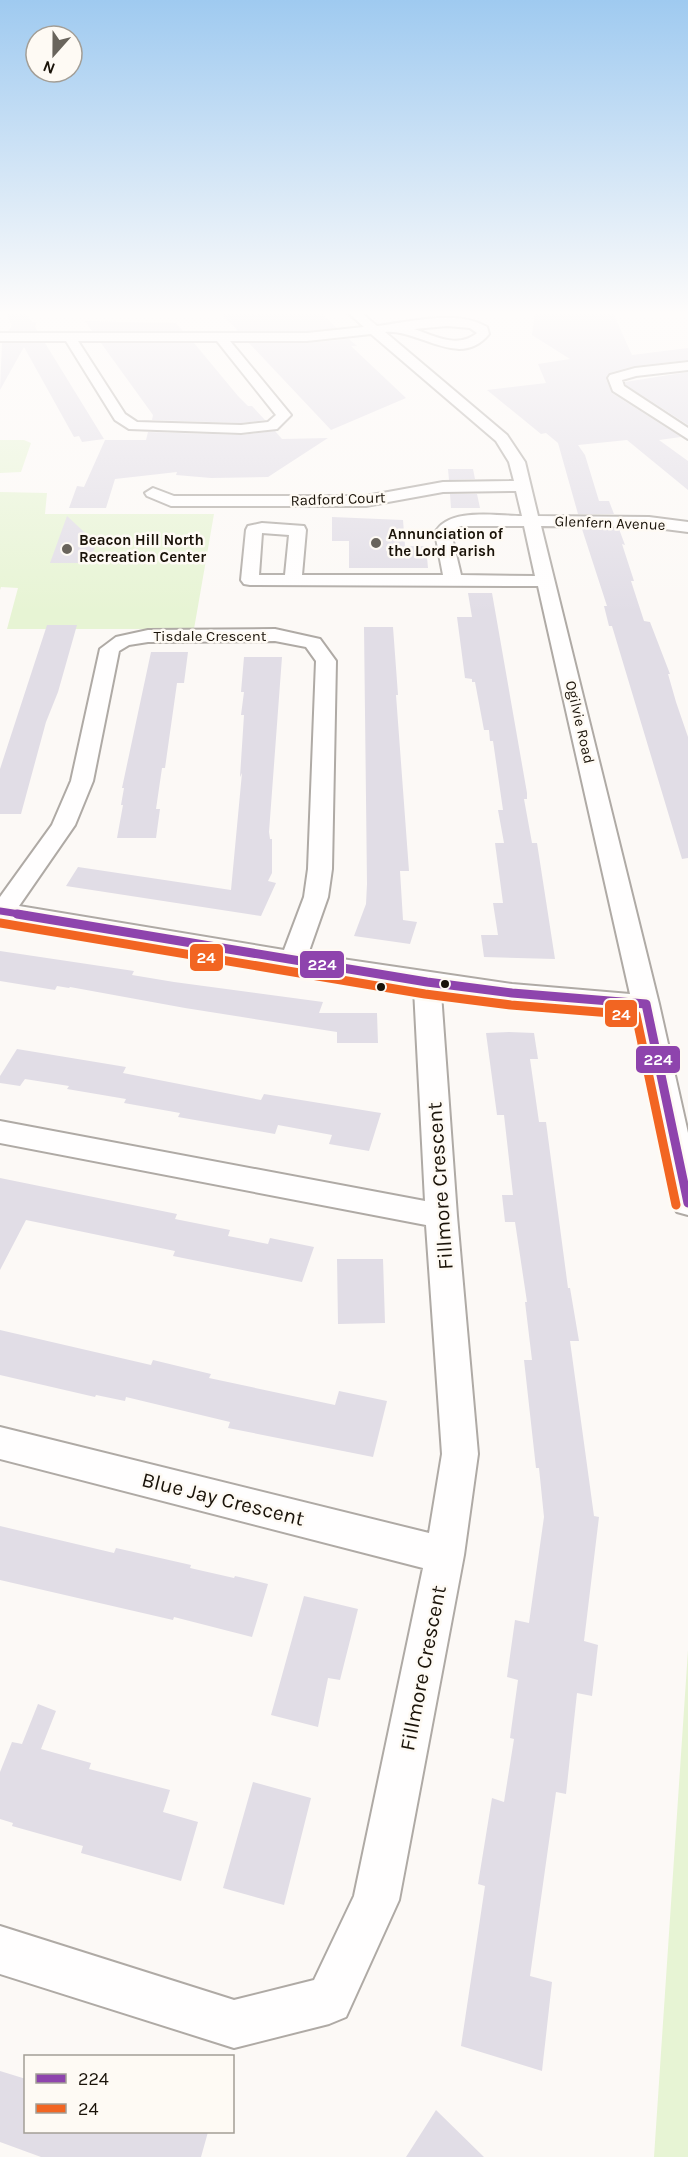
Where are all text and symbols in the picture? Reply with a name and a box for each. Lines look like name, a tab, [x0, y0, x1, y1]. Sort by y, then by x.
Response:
north arrow	[24, 24, 84, 84]
text: N	[40, 57, 58, 78]
street label: Radford Court	[290, 488, 386, 510]
street label: Glenfern Avenue	[554, 512, 666, 534]
place label: Annunciation of the Lord Parish	[388, 525, 503, 560]
place label: Beacon Hill North Recreation Center	[79, 531, 206, 566]
marker: Annunciation of the Lord Parish	[369, 536, 383, 550]
marker: Beacon Hill North Recreation Center	[60, 542, 74, 556]
street label: Tisdale Crescent	[154, 627, 267, 645]
street label: Ogilvie Road	[562, 679, 598, 765]
line badge: 24	[189, 943, 224, 972]
text: 24	[196, 948, 216, 967]
line badge: 224	[299, 950, 345, 979]
text: 224	[308, 955, 337, 974]
unlabelled marker	[439, 978, 451, 990]
unlabelled marker	[375, 981, 387, 993]
line badge: 24	[604, 999, 638, 1028]
text: 24	[611, 1005, 631, 1024]
line badge: 224	[635, 1045, 681, 1074]
text: 224	[644, 1050, 673, 1069]
street label: Fillmore Crescent	[422, 1101, 458, 1271]
street label: Blue Jay Crescent	[139, 1467, 307, 1531]
street label: Fillmore Crescent	[395, 1583, 451, 1753]
legend	[24, 2055, 234, 2133]
text: 224	[78, 2068, 109, 2090]
text: 24	[78, 2098, 98, 2120]

